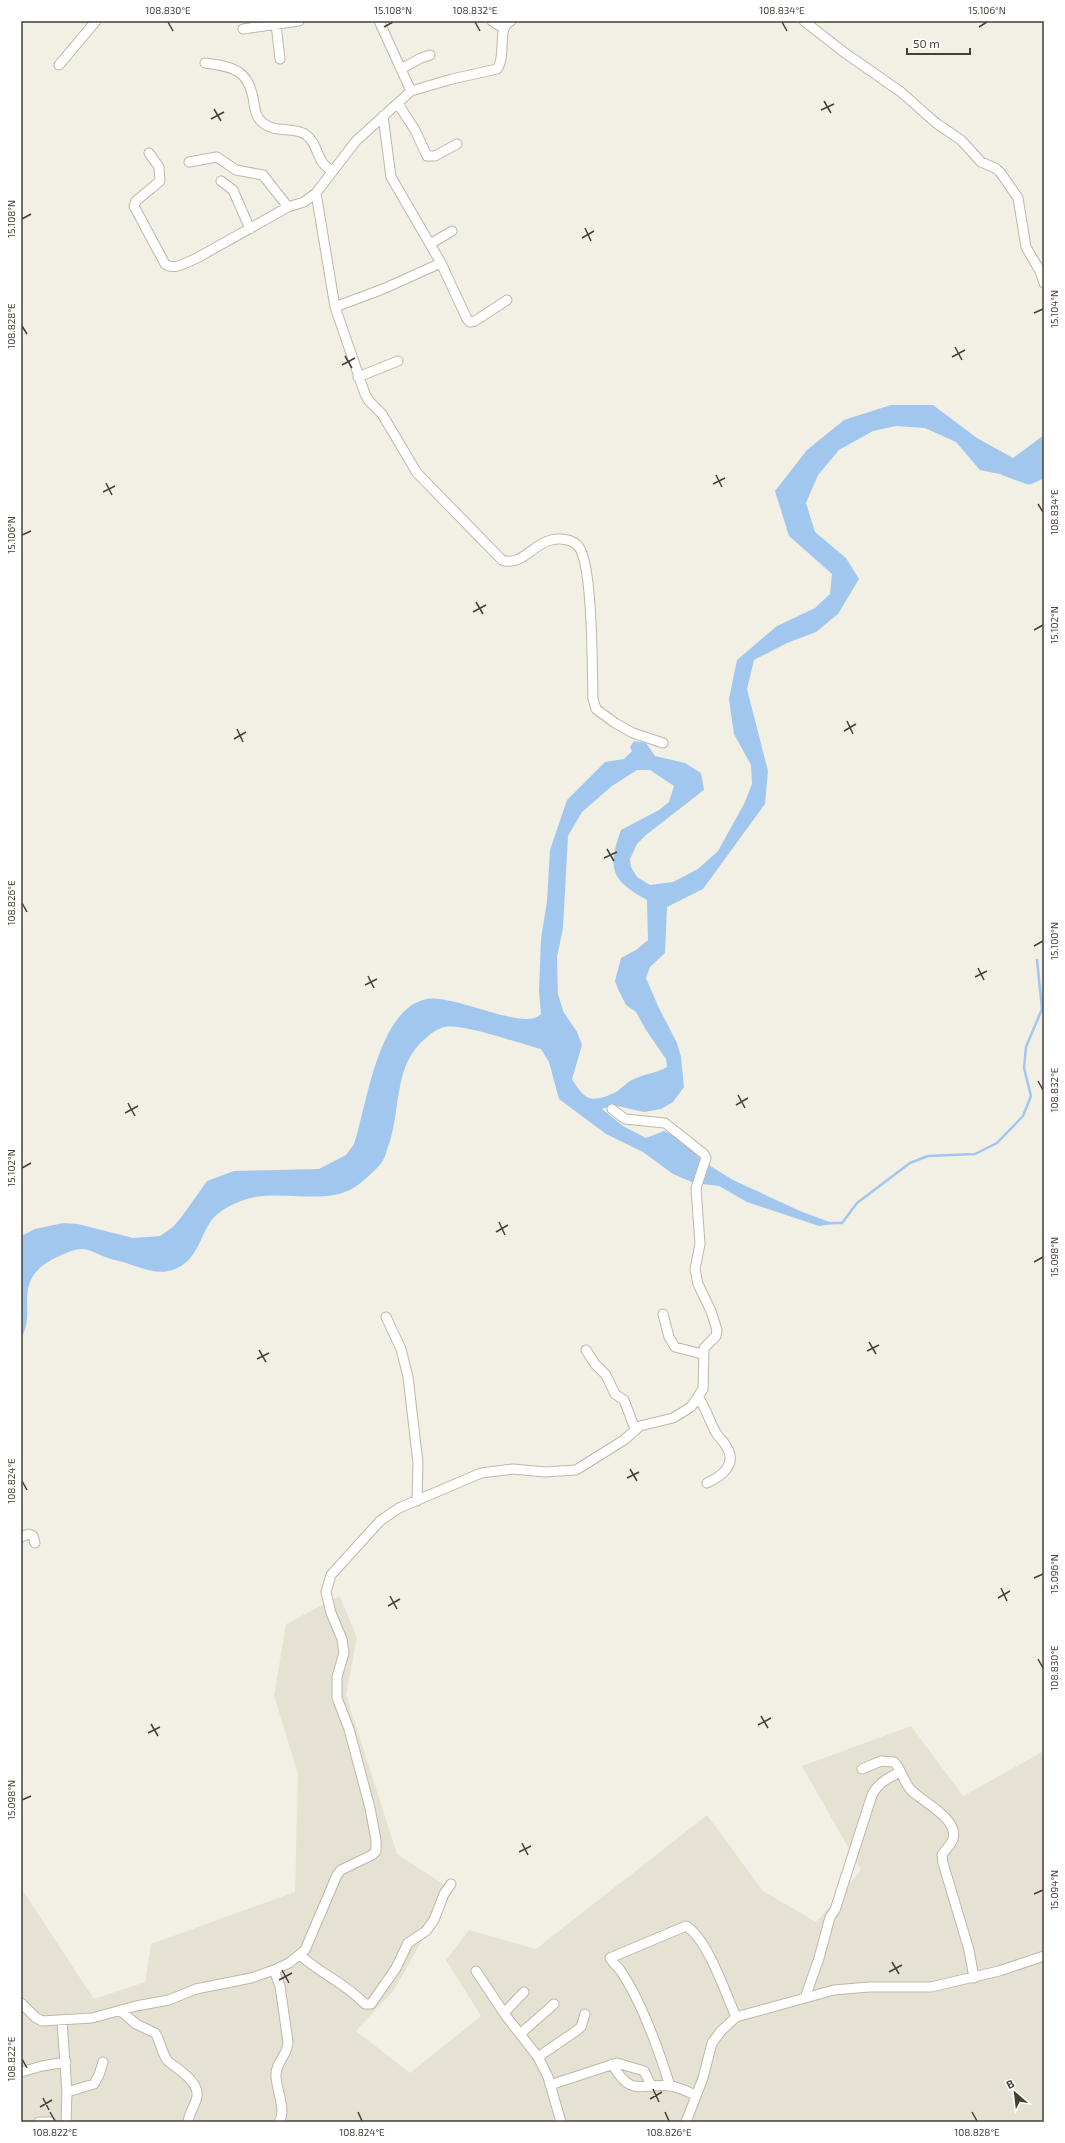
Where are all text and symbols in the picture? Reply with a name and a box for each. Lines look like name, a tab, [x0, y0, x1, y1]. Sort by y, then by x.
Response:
text: 108.830°E	[145, 4, 191, 16]
text: 15.108°N	[374, 4, 412, 16]
text: 108.832°E	[453, 4, 498, 16]
text: 108.834°E	[759, 4, 805, 16]
text: 15.106°N	[968, 4, 1006, 16]
scale bar	[907, 30, 970, 56]
text: 50 m	[913, 36, 940, 50]
text: 15.108°N	[5, 200, 17, 238]
text: 15.104°N	[1048, 290, 1060, 328]
text: 108.828°E	[5, 303, 17, 349]
text: 108.834°E	[1048, 489, 1060, 535]
text: 15.106°N	[5, 516, 17, 554]
text: 15.102°N	[1048, 606, 1060, 644]
text: 108.826°E	[5, 880, 17, 926]
text: 15.100°N	[1048, 922, 1060, 960]
text: 108.832°E	[1048, 1067, 1060, 1112]
text: 15.102°N	[5, 1149, 17, 1187]
text: 15.098°N	[1048, 1237, 1060, 1277]
text: 108.824°E	[5, 1458, 17, 1504]
text: 15.096°N	[1048, 1554, 1060, 1594]
text: 108.830°E	[1048, 1645, 1060, 1691]
text: 15.098°N	[5, 1780, 17, 1820]
text: 15.094°N	[1048, 1870, 1060, 1910]
text: 108.822°E	[5, 2036, 17, 2081]
north arrow	[995, 2073, 1035, 2113]
text: B	[1004, 2076, 1016, 2091]
text: 108.822°E	[33, 2126, 78, 2138]
text: 108.824°E	[339, 2126, 385, 2138]
text: 108.826°E	[646, 2126, 692, 2138]
text: 108.828°E	[954, 2126, 1000, 2138]

